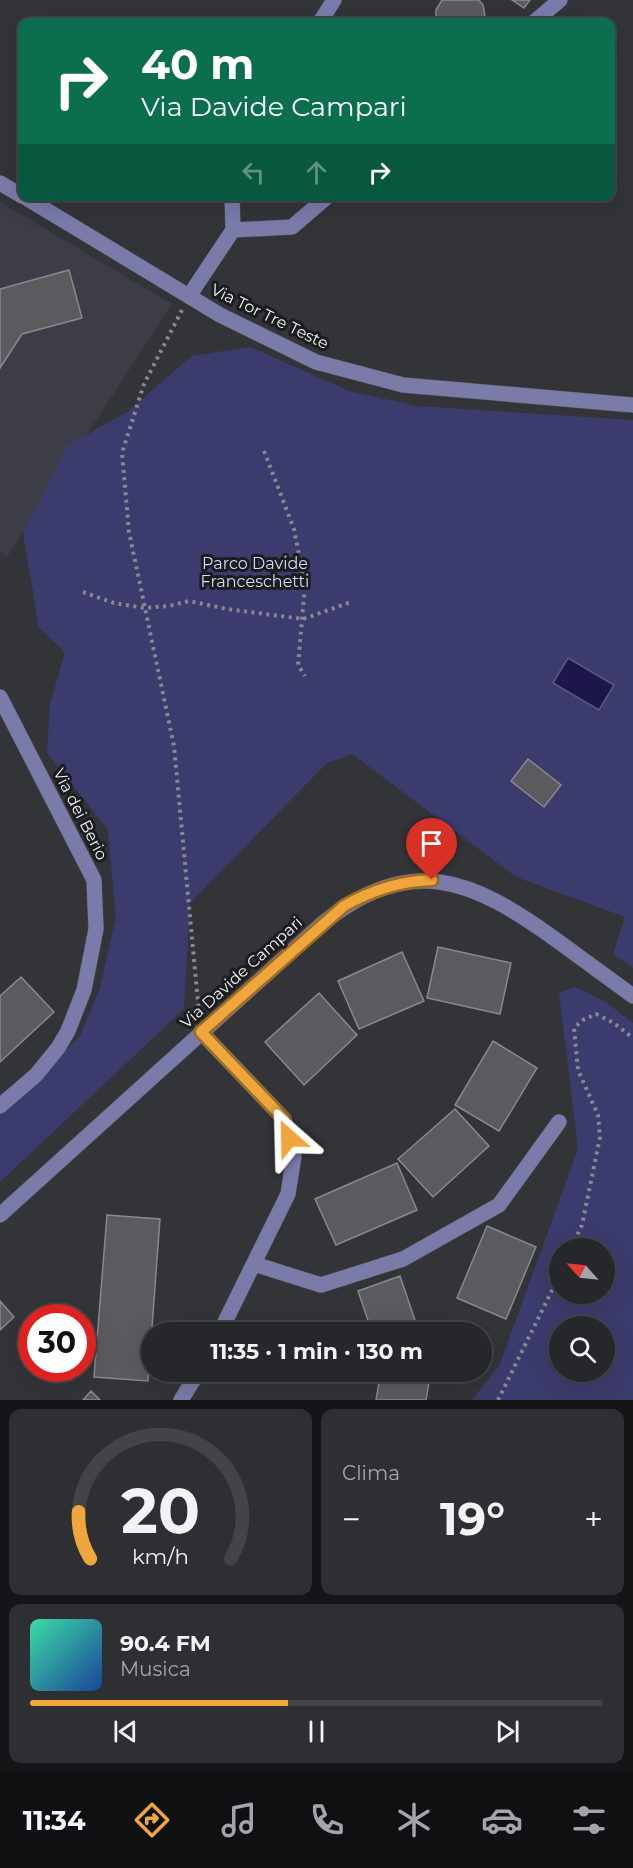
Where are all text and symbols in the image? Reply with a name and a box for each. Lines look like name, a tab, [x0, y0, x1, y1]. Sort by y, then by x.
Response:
text: 40 m	[141, 38, 254, 90]
icon: right	[42, 42, 120, 120]
text: Via Davide Campari	[141, 90, 407, 123]
icon: left	[237, 156, 270, 189]
icon: ahead	[300, 156, 333, 189]
icon: right	[363, 156, 396, 189]
street label: Via Tor Tre Teste	[208, 280, 332, 353]
park label: Parco Davide Franceschetti	[201, 554, 309, 591]
street label: Via dei Berio	[49, 765, 112, 863]
pin	[406, 818, 457, 880]
icon: arrive	[415, 827, 448, 860]
street label: Via Davide Campari	[176, 913, 306, 1032]
position arrow	[257, 1106, 321, 1170]
north arrow	[549, 1238, 615, 1304]
map controls	[549, 1238, 615, 1382]
speed limit sign: 30	[18, 1304, 96, 1382]
button: search	[549, 1316, 615, 1382]
text: 11:35 · 1 min · 130 m	[210, 1338, 423, 1365]
text: Clima	[342, 1461, 400, 1485]
text: 20	[121, 1473, 200, 1549]
text: 19°	[440, 1491, 505, 1546]
text: −	[342, 1499, 361, 1539]
text: +	[584, 1499, 603, 1539]
text: km/h	[132, 1543, 189, 1569]
text: 90.4 FM	[120, 1630, 211, 1657]
text: Musica	[120, 1657, 191, 1681]
icon: previous	[109, 1715, 142, 1748]
icon: pause	[300, 1715, 333, 1748]
icon: next	[491, 1715, 524, 1748]
icon: directions	[131, 1799, 173, 1841]
icon: music	[218, 1799, 260, 1841]
icon: phone	[306, 1799, 348, 1841]
icon: climate	[393, 1799, 435, 1841]
icon: car	[481, 1799, 523, 1841]
icon: filters	[568, 1799, 610, 1841]
text: 11:34	[23, 1804, 86, 1837]

